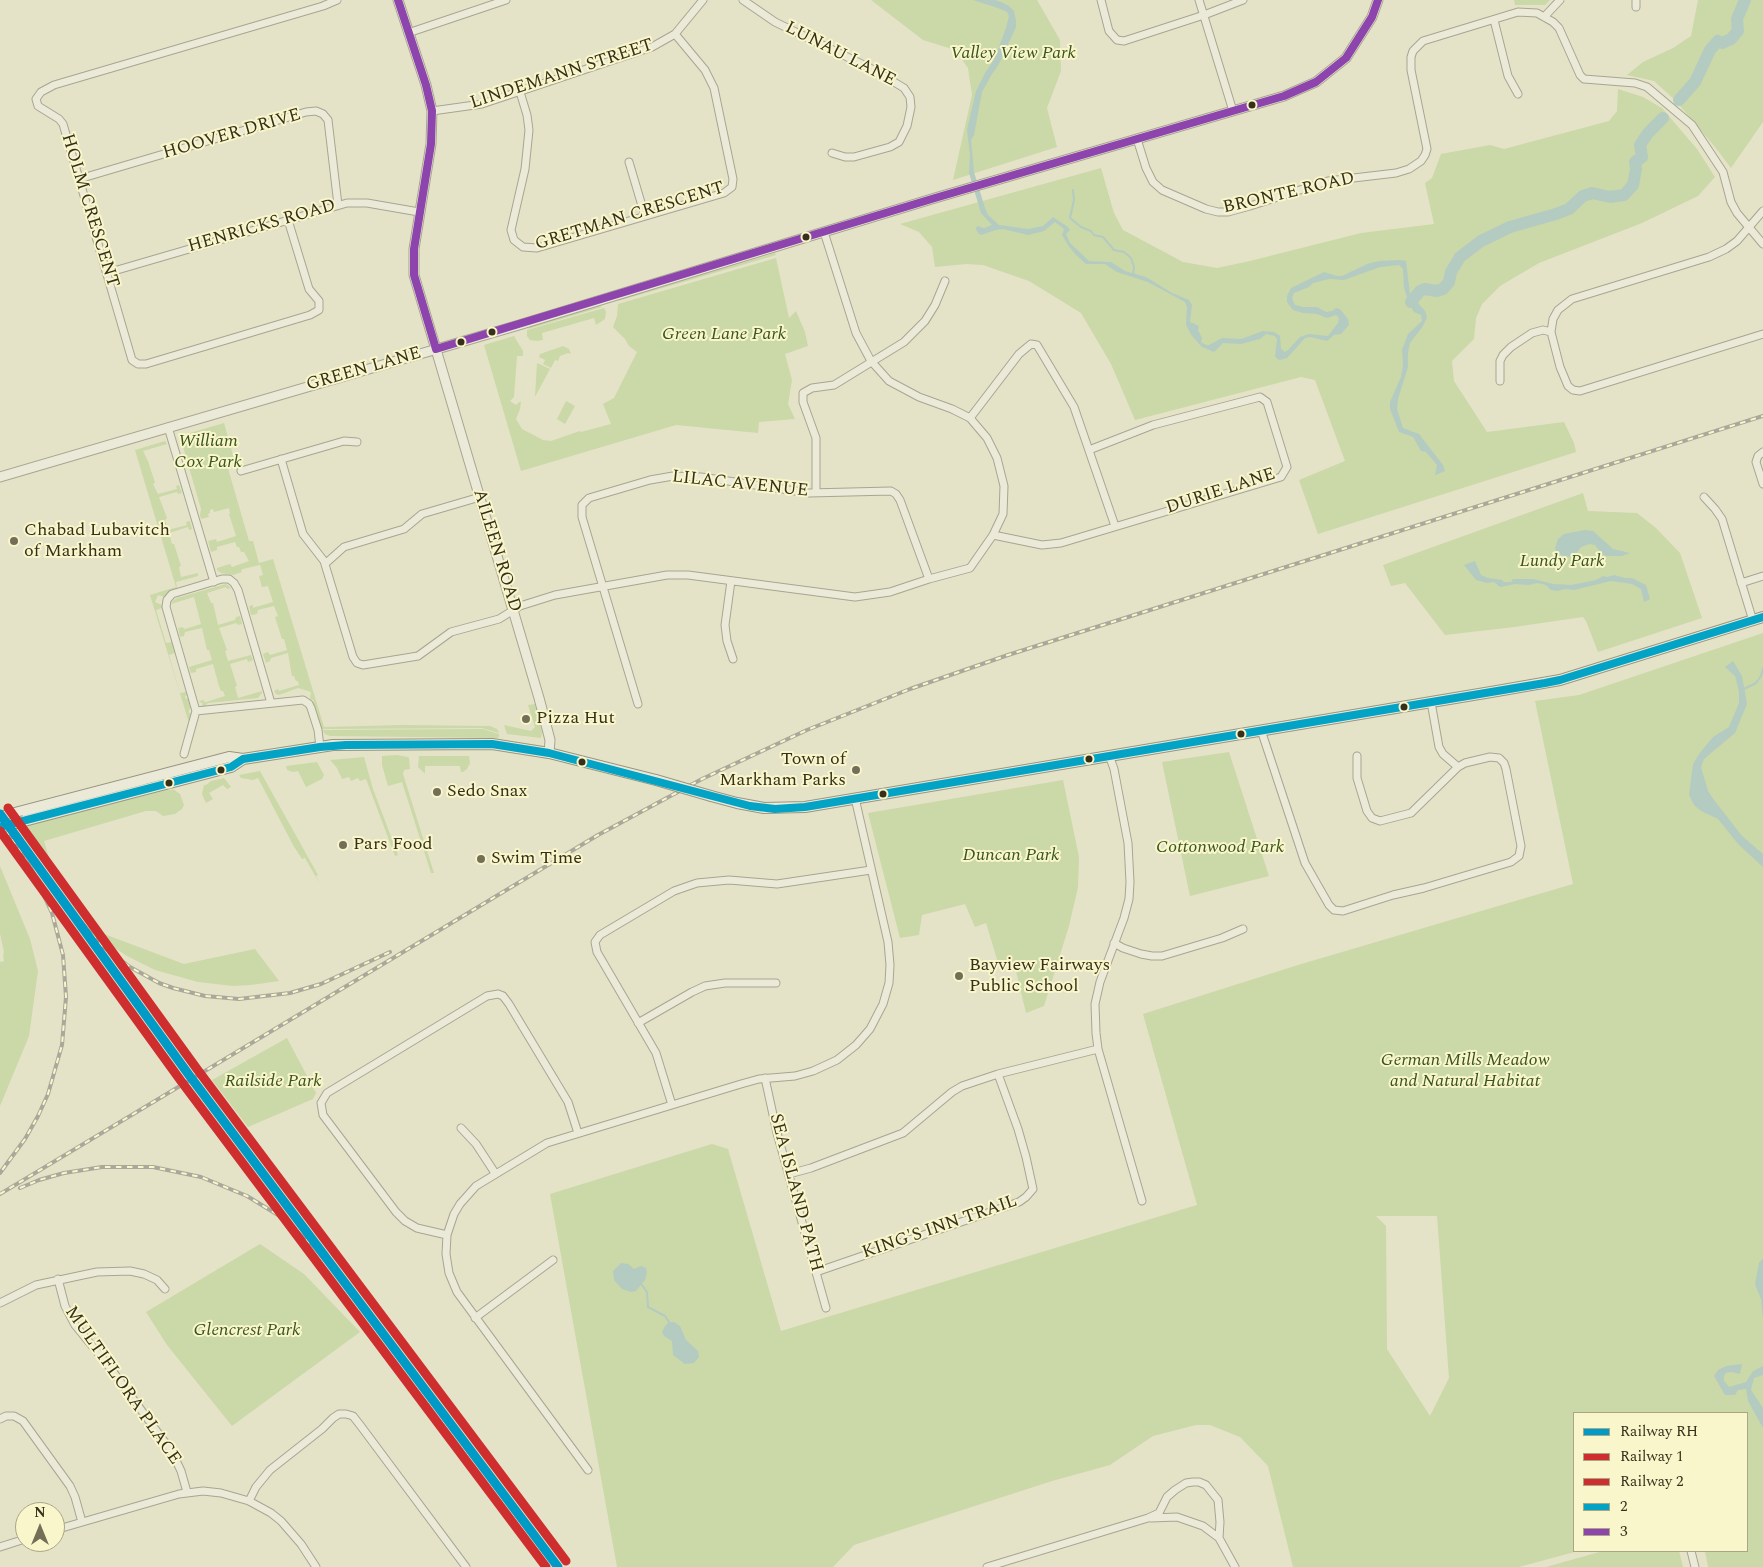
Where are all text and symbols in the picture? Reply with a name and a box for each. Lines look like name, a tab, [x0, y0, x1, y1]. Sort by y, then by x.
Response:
street label: LUNAU LANE	[781, 18, 899, 92]
street label: LINDEMANN STREET	[468, 35, 656, 115]
park label: Valley View Park	[950, 43, 1076, 65]
unlabelled marker	[1247, 100, 1257, 110]
street label: HOOVER DRIVE	[160, 105, 304, 165]
street label: HOLM CRESCENT	[55, 131, 123, 291]
street label: BRONTE ROAD	[1221, 168, 1357, 220]
street label: GRETMAN CRESCENT	[533, 178, 727, 256]
street label: HENRICKS ROAD	[186, 196, 338, 258]
unlabelled marker	[801, 232, 811, 242]
park label: Green Lane Park	[662, 324, 786, 346]
unlabelled marker	[487, 327, 497, 337]
unlabelled marker	[456, 337, 466, 347]
street label: GREEN LANE	[304, 343, 424, 397]
park label: William Cox Park	[174, 431, 242, 474]
street label: DURIE LANE	[1163, 464, 1279, 520]
street label: LILAC AVENUE	[671, 467, 809, 503]
street label: AILEEN ROAD	[467, 487, 525, 615]
place label: Chabad Lubavitch of Markham	[24, 520, 170, 562]
marker: Chabad Lubavitch of Markham	[8, 535, 20, 547]
park label: Lundy Park	[1520, 551, 1604, 573]
unlabelled marker	[1399, 702, 1409, 712]
place label: Pizza Hut	[536, 708, 615, 730]
marker: Pizza Hut	[520, 713, 532, 725]
unlabelled marker	[1236, 729, 1246, 739]
place label: Town of Markham Parks	[719, 749, 846, 792]
unlabelled marker	[1084, 754, 1094, 764]
unlabelled marker	[577, 757, 587, 767]
marker: Town of Markham Parks	[850, 764, 862, 776]
unlabelled marker	[216, 765, 226, 775]
unlabelled marker	[164, 778, 174, 788]
place label: Sedo Snax	[447, 781, 527, 803]
marker: Sedo Snax	[431, 786, 443, 798]
unlabelled marker	[878, 789, 888, 799]
place label: Pars Food	[353, 834, 433, 856]
park label: Cottonwood Park	[1156, 837, 1284, 859]
marker: Pars Food	[337, 839, 349, 851]
park label: Duncan Park	[963, 845, 1059, 867]
place label: Swim Time	[491, 848, 582, 870]
marker: Swim Time	[475, 853, 487, 865]
place label: Bayview Fairways Public School	[969, 955, 1110, 998]
marker: Bayview Fairways Public School	[953, 970, 965, 982]
park label: German Mills Meadow and Natural Habitat	[1381, 1050, 1549, 1092]
park label: Railside Park	[224, 1071, 322, 1093]
street label: SEA ISLAND PATH	[764, 1112, 826, 1274]
street label: KING'S INN TRAIL	[860, 1191, 1020, 1265]
street label: MULTIFLORA PLACE	[59, 1303, 185, 1469]
park label: Glencrest Park	[194, 1320, 300, 1342]
legend	[1573, 1412, 1748, 1552]
text: Railway RH	[1620, 1420, 1698, 1443]
text: Railway 1	[1620, 1445, 1684, 1468]
text: Railway 2	[1620, 1470, 1684, 1493]
text: 2	[1620, 1495, 1628, 1518]
north arrow	[15, 1502, 65, 1552]
text: N	[34, 1502, 46, 1523]
text: 3	[1620, 1520, 1628, 1543]

